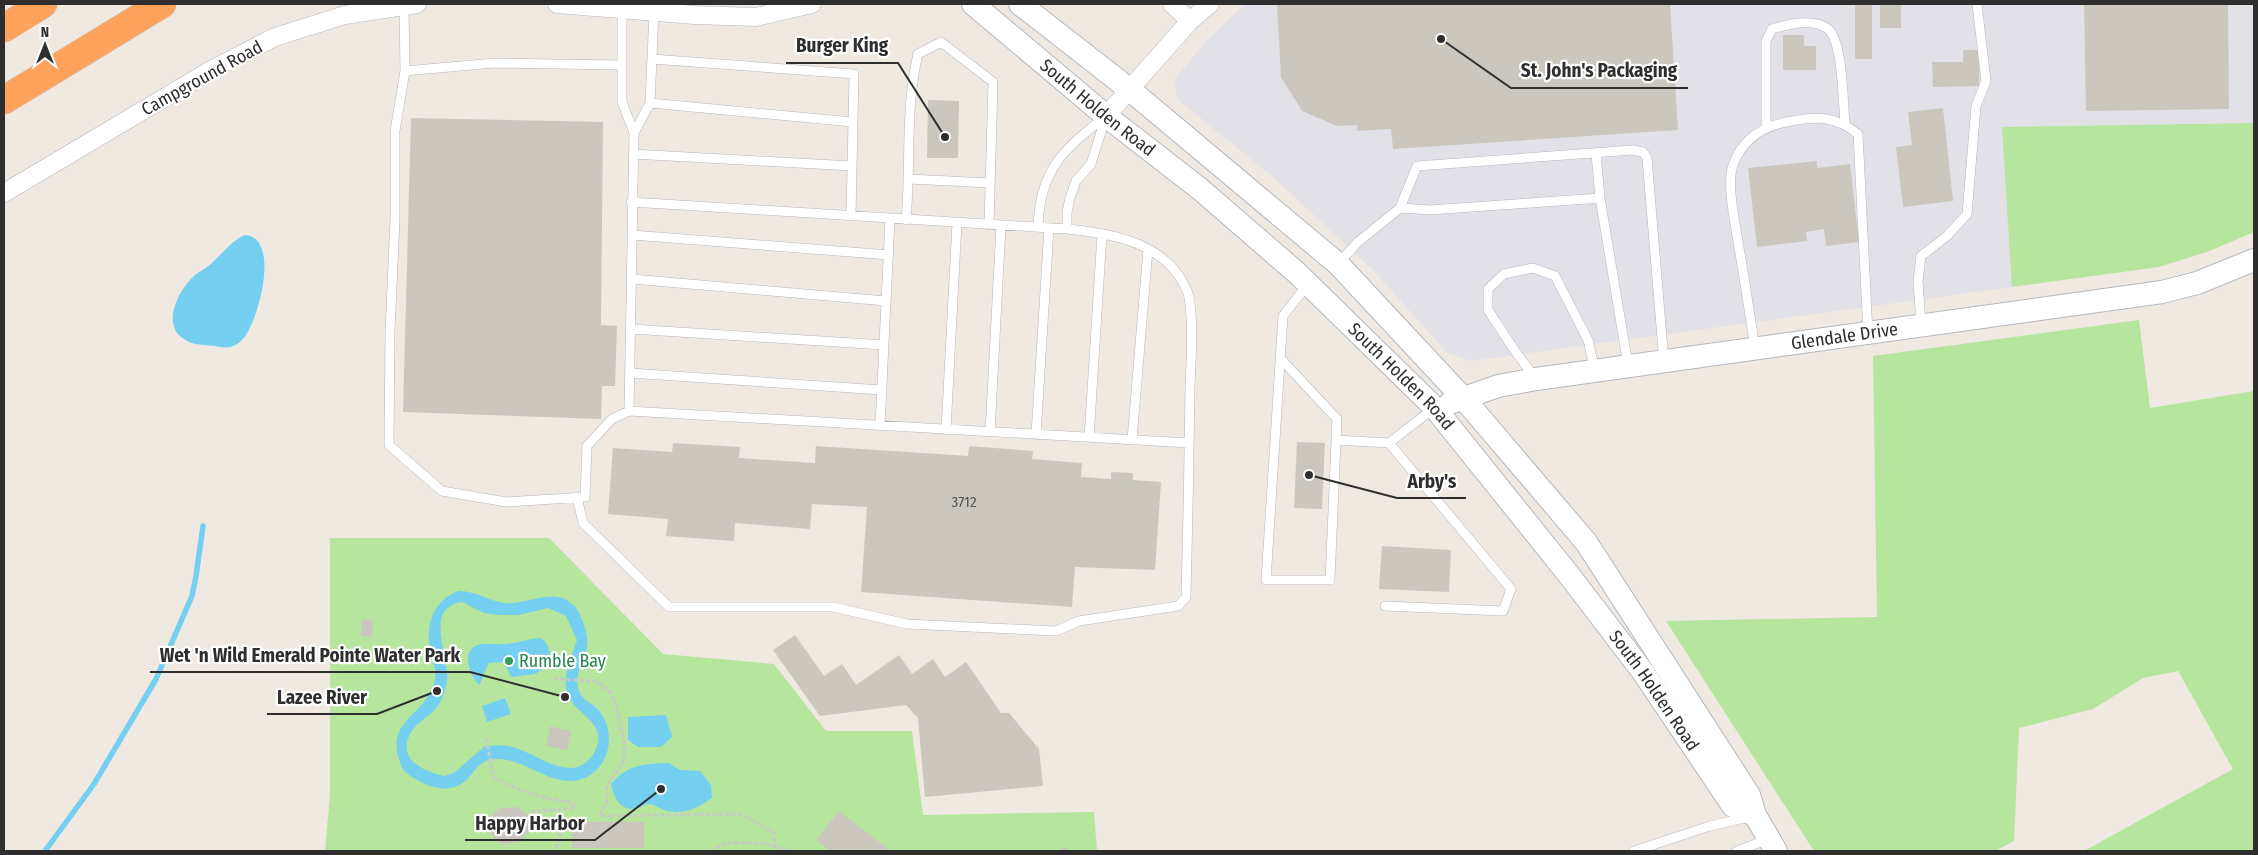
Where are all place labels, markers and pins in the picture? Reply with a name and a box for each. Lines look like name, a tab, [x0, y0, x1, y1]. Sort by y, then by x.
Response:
callout: Burger King	[786, 29, 898, 63]
callout: St. John's Packaging	[1511, 54, 1688, 88]
callout: Arby's	[1397, 464, 1466, 498]
callout: Wet 'n Wild Emerald Pointe Water Park	[150, 638, 470, 672]
place label: Rumble Bay	[519, 650, 606, 672]
marker: Rumble Bay	[503, 655, 515, 667]
callout: Lazee River	[267, 680, 377, 714]
callout: Happy Harbor	[465, 806, 595, 840]

